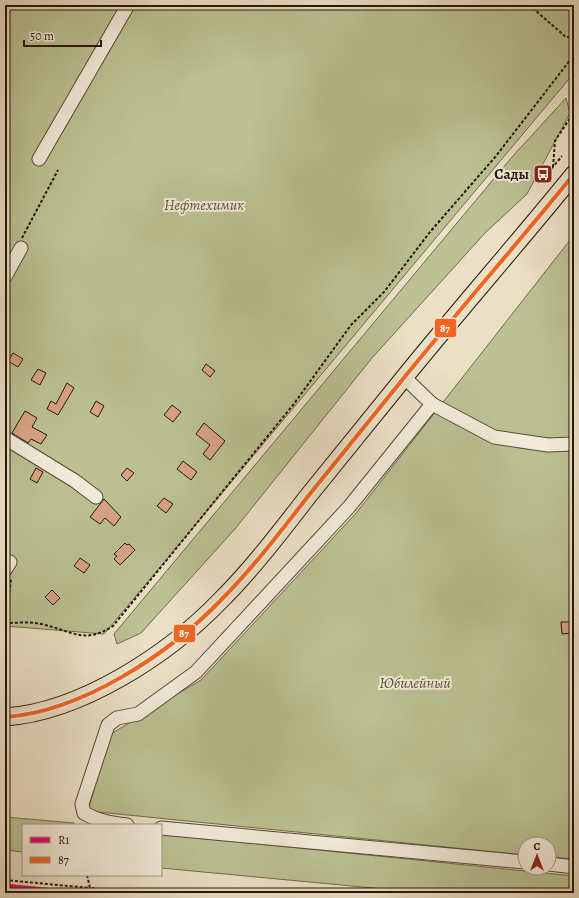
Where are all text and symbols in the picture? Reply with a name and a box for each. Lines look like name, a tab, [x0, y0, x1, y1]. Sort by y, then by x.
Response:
scale bar	[24, 22, 101, 48]
text: 50 m	[30, 28, 54, 44]
bus stop icon: Сады	[532, 163, 554, 185]
place label: Сады	[494, 164, 529, 184]
park label: Нефтехимик	[164, 195, 244, 215]
line badge: 87	[434, 318, 457, 338]
text: 87	[440, 321, 450, 336]
line badge: 87	[173, 624, 196, 643]
text: 87	[179, 626, 189, 641]
park label: Юбилейный	[379, 673, 451, 693]
legend	[22, 824, 162, 876]
text: R1	[58, 832, 69, 848]
north arrow	[517, 836, 557, 876]
text: С	[534, 839, 541, 854]
text: 87	[58, 852, 70, 868]

